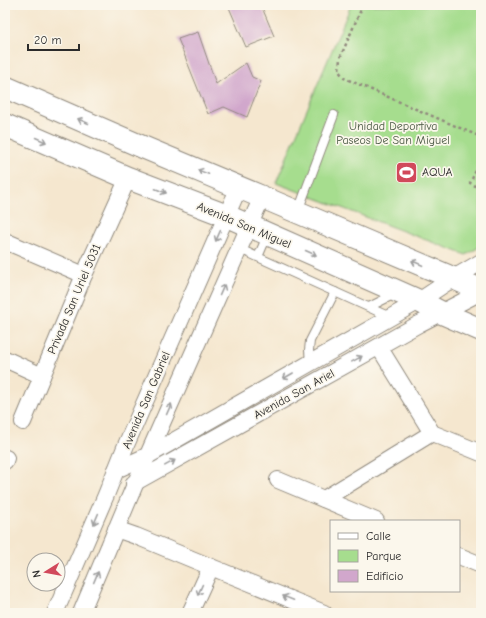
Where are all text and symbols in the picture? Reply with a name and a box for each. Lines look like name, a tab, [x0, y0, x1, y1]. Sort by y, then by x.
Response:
scale bar	[28, 26, 79, 52]
text: 20 m	[34, 33, 62, 47]
one-way arrow	[78, 117, 90, 124]
park label: Unidad Deportiva Paseos De San Miguel	[336, 119, 450, 147]
one-way arrow	[34, 137, 46, 144]
sports icon: AQUA	[393, 159, 419, 185]
place label: AQUA	[422, 165, 453, 179]
one-way arrow	[197, 168, 209, 176]
one-way arrow	[154, 187, 166, 195]
street label: Avenida San Miguel	[195, 199, 293, 251]
one-way arrow	[214, 229, 221, 241]
street label: Privada San Uriel 5031	[44, 242, 104, 356]
one-way arrow	[304, 250, 316, 257]
one-way arrow	[411, 259, 423, 267]
one-way arrow	[218, 284, 226, 296]
street label: Avenida San Gabriel	[119, 349, 173, 451]
one-way arrow	[351, 355, 363, 363]
street label: Avenida San Ariel	[251, 366, 337, 422]
one-way arrow	[282, 372, 294, 380]
one-way arrow	[166, 403, 173, 415]
one-way arrow	[164, 459, 176, 467]
one-way arrow	[92, 513, 99, 525]
legend	[330, 520, 460, 592]
text: Calle	[366, 529, 391, 543]
text: Parque	[366, 549, 401, 563]
north arrow	[26, 552, 66, 592]
text: N	[30, 569, 44, 579]
text: Edificio	[366, 569, 403, 583]
one-way arrow	[93, 571, 100, 583]
one-way arrow	[196, 584, 203, 596]
one-way arrow	[282, 594, 294, 602]

